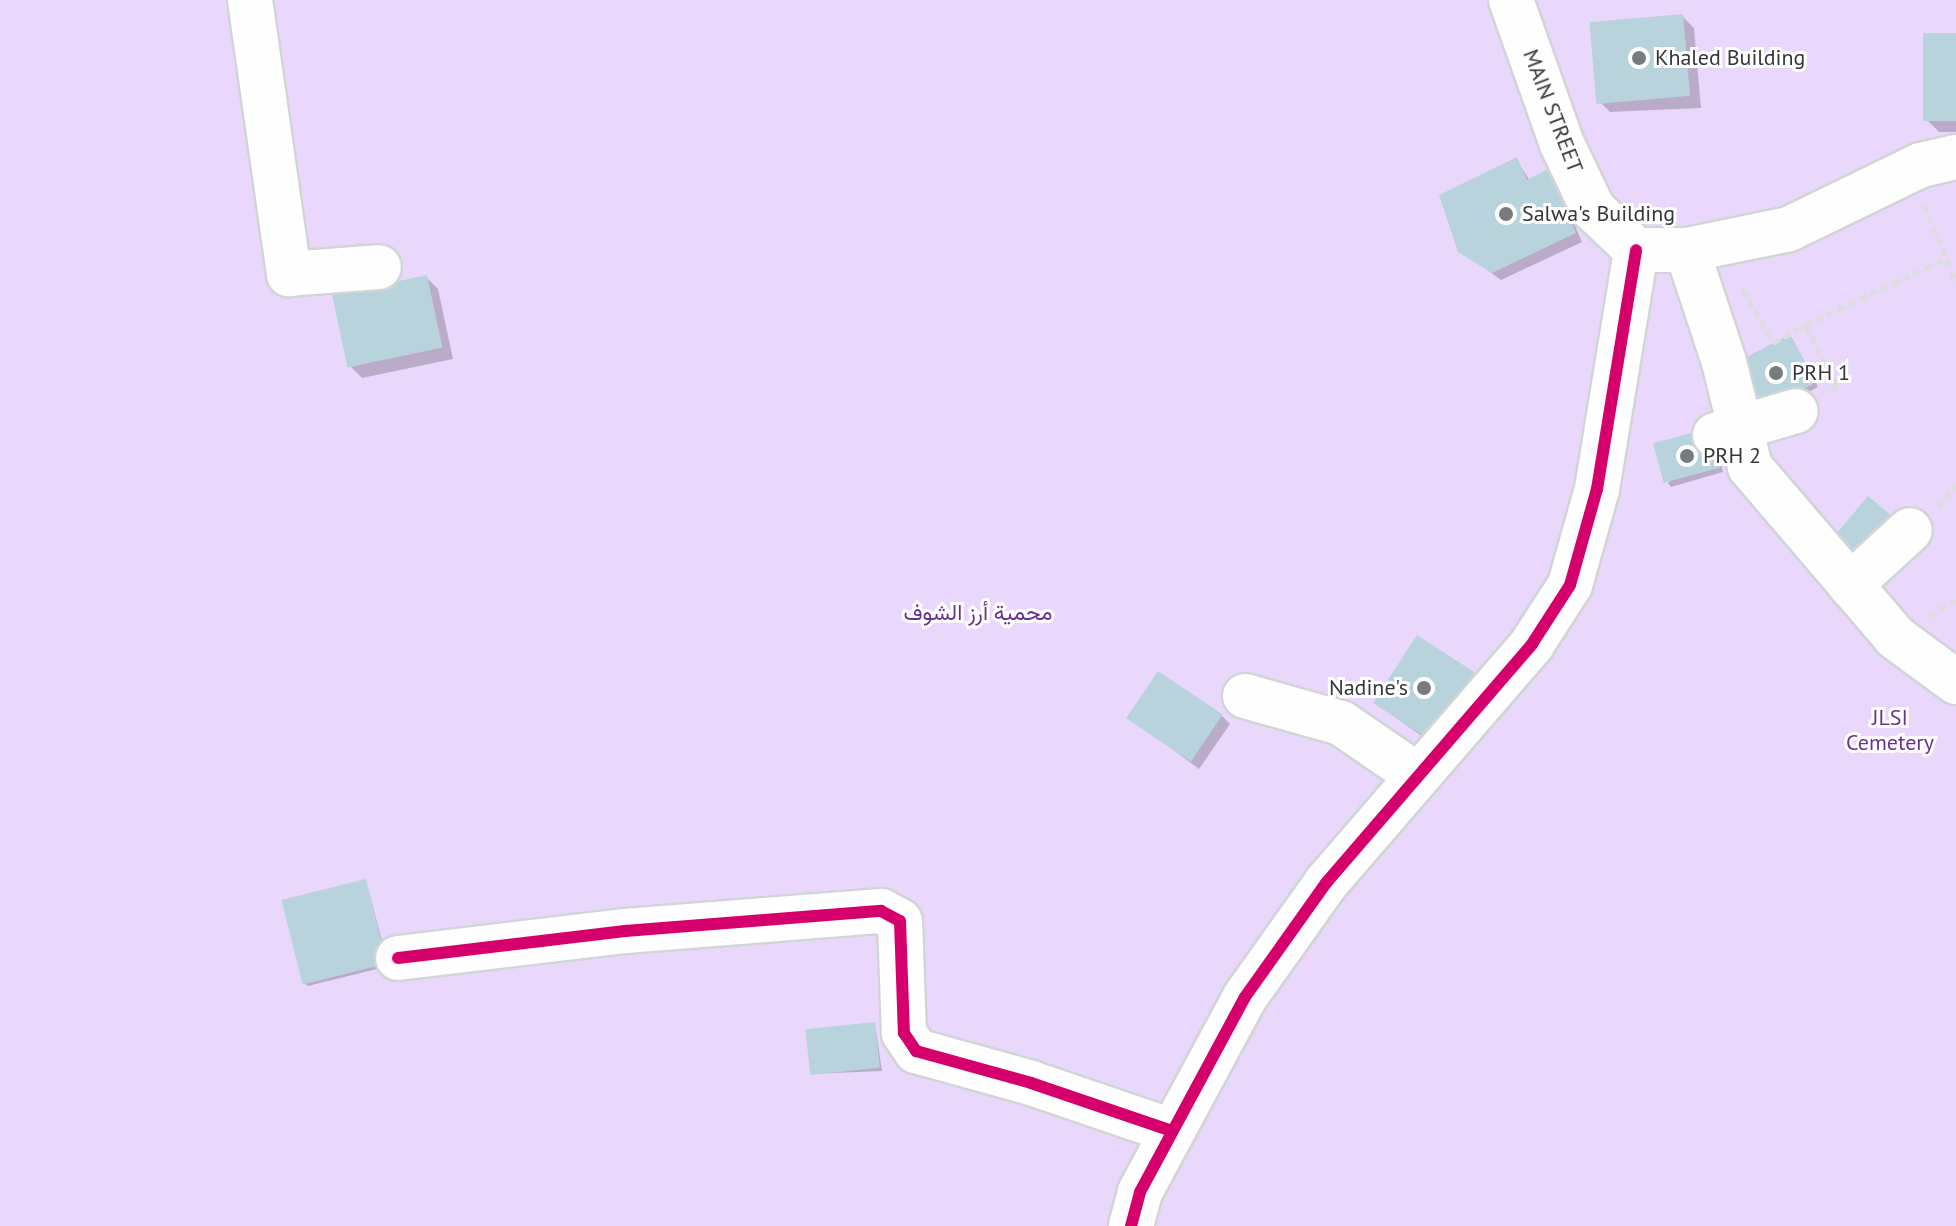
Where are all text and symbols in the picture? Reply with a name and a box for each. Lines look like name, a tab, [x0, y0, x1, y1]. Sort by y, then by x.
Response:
place label: Khaled Building	[1655, 45, 1805, 71]
street label: MAIN STREET	[1517, 46, 1589, 176]
marker: Khaled Building	[1630, 49, 1648, 67]
place label: Salwa's Building	[1522, 201, 1675, 227]
marker: Salwa's Building	[1497, 205, 1515, 223]
place label: PRH 1	[1792, 360, 1850, 386]
marker: PRH 1	[1767, 364, 1785, 382]
place label: PRH 2	[1703, 443, 1761, 469]
marker: PRH 2	[1678, 447, 1696, 465]
park label: محمية أرز الشوف	[903, 600, 1053, 626]
place label: Nadine's	[1329, 675, 1408, 701]
marker: Nadine's	[1415, 679, 1433, 697]
park label: JLSI Cemetery	[1846, 704, 1934, 756]

